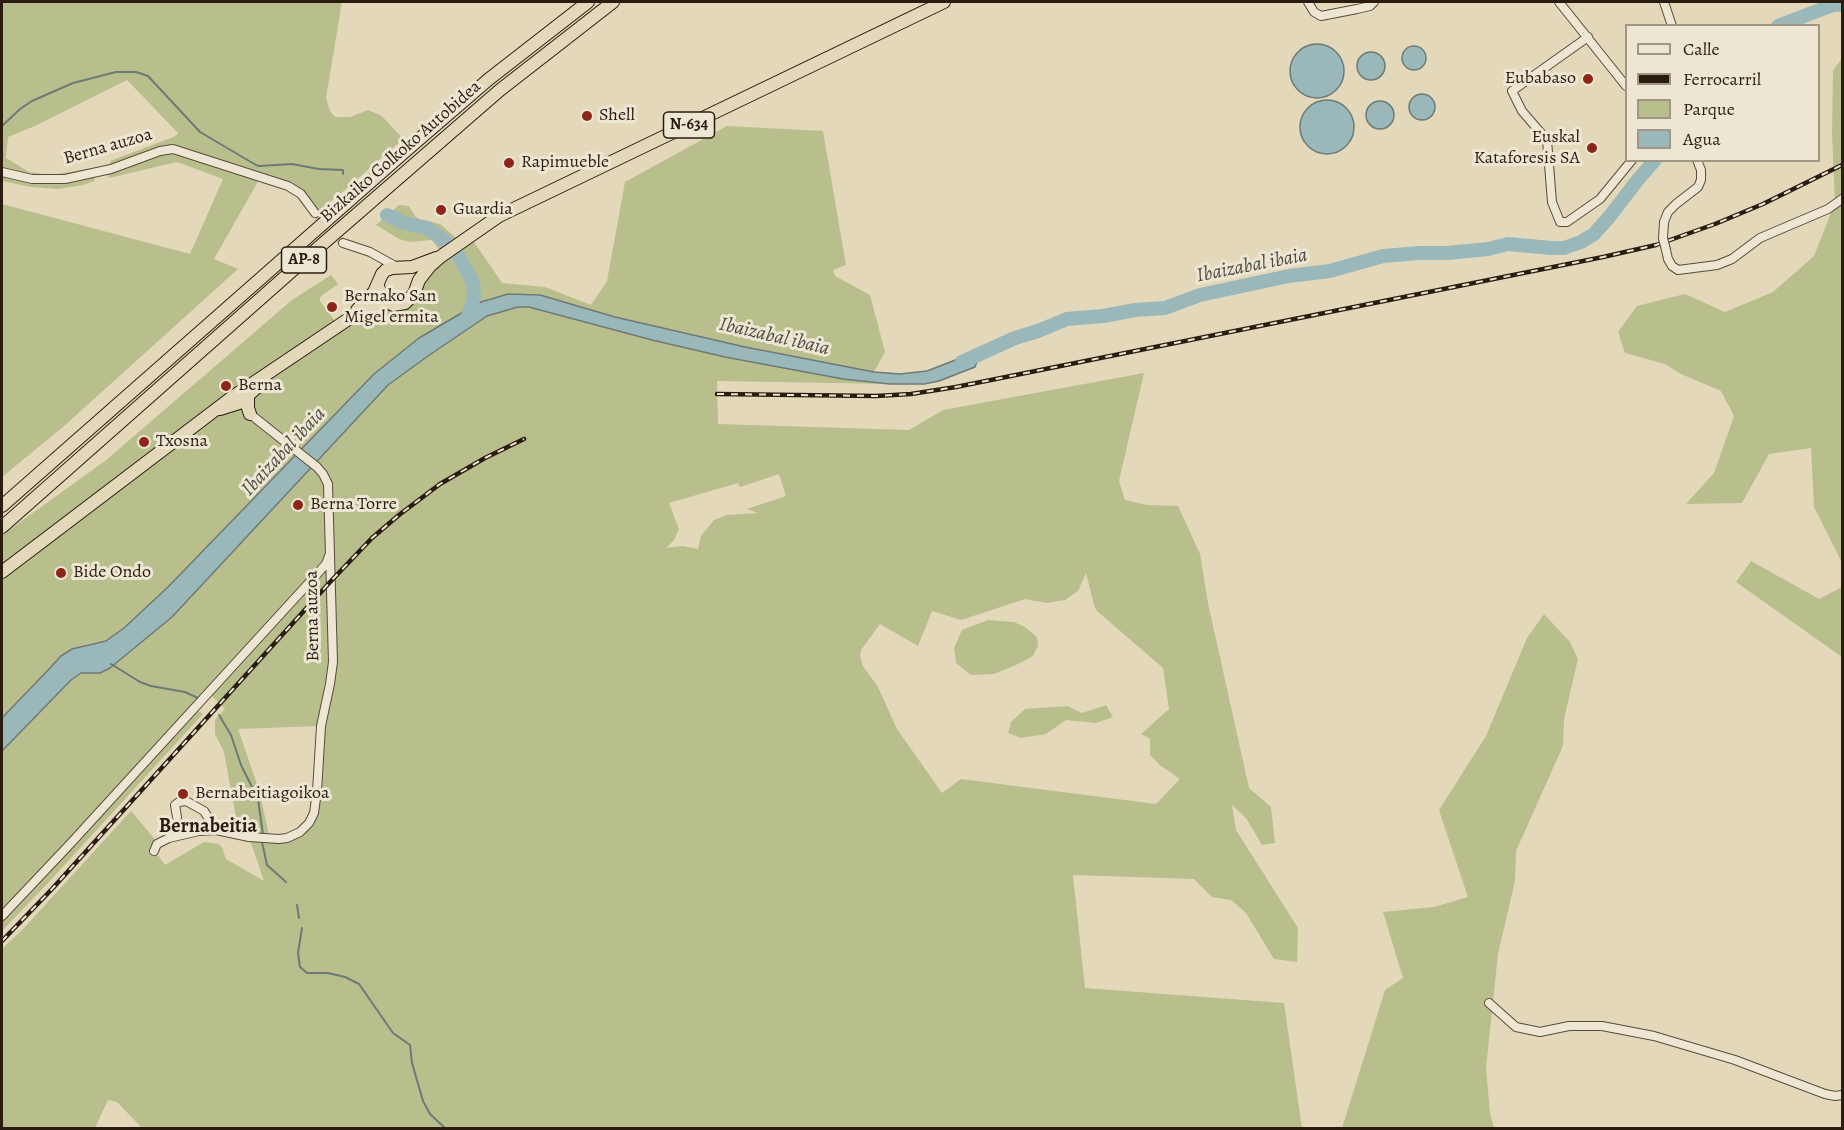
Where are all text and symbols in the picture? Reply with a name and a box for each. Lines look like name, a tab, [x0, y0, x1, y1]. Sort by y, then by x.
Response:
legend	[1625, 24, 1820, 162]
text: Calle	[1683, 37, 1720, 61]
text: Ferrocarril	[1683, 67, 1761, 91]
place label: Eubabaso	[1505, 68, 1576, 90]
marker: Eubabaso	[1581, 72, 1595, 86]
street label: Bizkaiko Golkoko Autobidea	[316, 76, 486, 228]
text: Parque	[1683, 97, 1735, 121]
place label: Shell	[599, 105, 635, 127]
marker: Shell	[580, 109, 594, 123]
road number: N-634	[664, 112, 714, 138]
street label: Berna auzoa	[61, 124, 155, 170]
place label: Euskal Kataforesis SA	[1474, 127, 1580, 170]
text: Agua	[1683, 127, 1721, 151]
marker: Euskal Kataforesis SA	[1585, 141, 1599, 155]
place label: Rapimueble	[521, 152, 609, 174]
marker: Rapimueble	[502, 156, 516, 170]
place label: Guardia	[453, 199, 513, 221]
marker: Guardia	[434, 203, 448, 217]
water label: Ibaizabal ibaia	[1195, 243, 1309, 289]
road number: AP-8	[282, 247, 326, 273]
place label: Bernako San Migel ermita	[344, 286, 439, 328]
marker: Bernako San Migel ermita	[325, 300, 339, 314]
water label: Ibaizabal ibaia	[717, 313, 831, 361]
place label: Berna	[238, 375, 282, 397]
marker: Berna	[219, 379, 233, 393]
water label: Ibaizabal ibaia	[237, 403, 331, 501]
place label: Txosna	[156, 431, 208, 453]
marker: Txosna	[137, 435, 151, 449]
place label: Berna Torre	[310, 494, 397, 516]
marker: Berna Torre	[291, 498, 305, 512]
place label: Bide Ondo	[73, 562, 151, 584]
marker: Bide Ondo	[54, 566, 68, 580]
street label: Berna auzoa	[301, 570, 325, 662]
place label: Bernabeitiagoikoa	[195, 783, 329, 805]
marker: Bernabeitiagoikoa	[176, 787, 190, 801]
district label: Bernabeitia	[159, 815, 257, 839]

